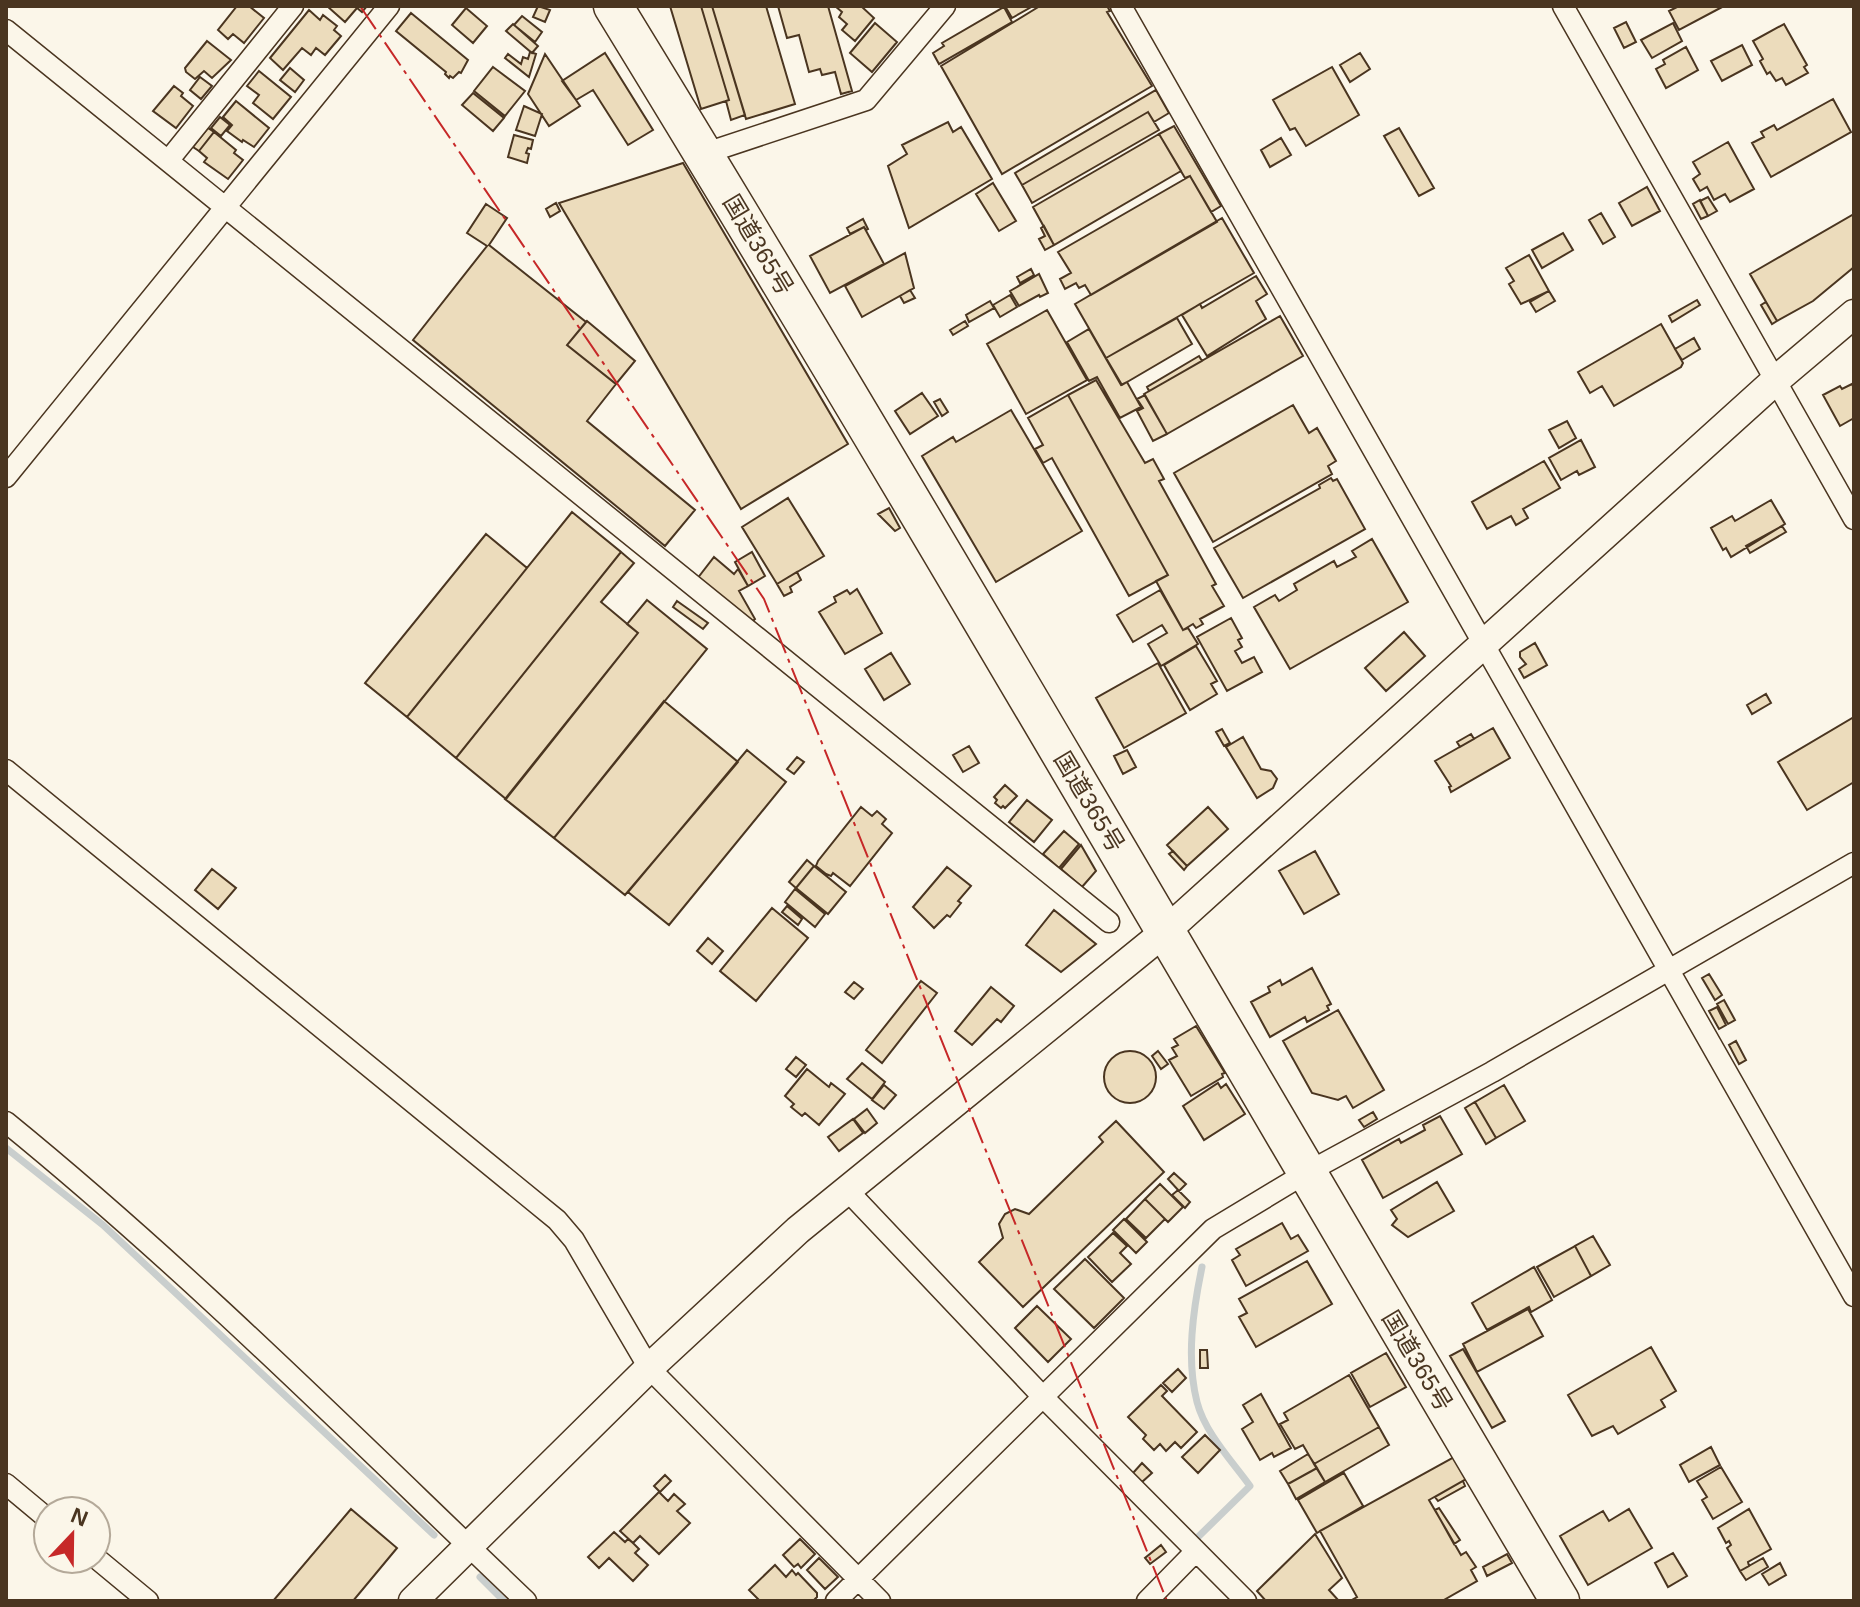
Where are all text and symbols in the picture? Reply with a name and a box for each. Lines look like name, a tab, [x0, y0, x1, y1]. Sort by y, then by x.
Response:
street label: 国道365号	[718, 190, 799, 300]
street label: 国道365号	[1049, 747, 1130, 857]
street label: 国道365号	[1377, 1306, 1458, 1416]
north arrow	[32, 1495, 112, 1575]
text: N	[67, 1502, 91, 1531]

